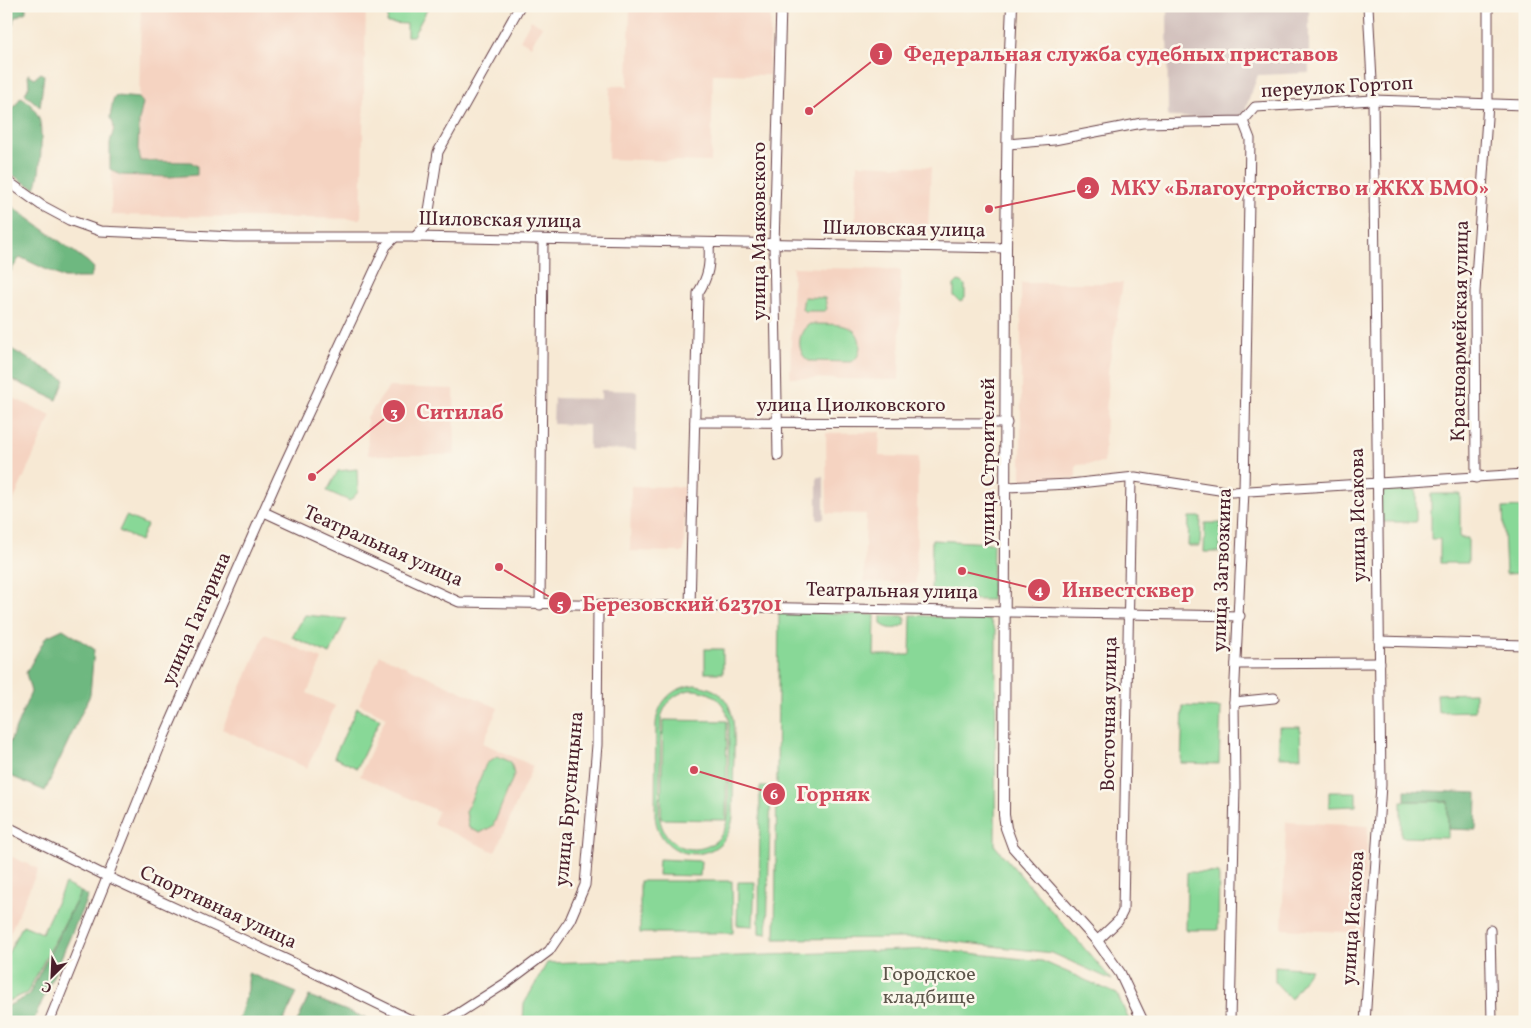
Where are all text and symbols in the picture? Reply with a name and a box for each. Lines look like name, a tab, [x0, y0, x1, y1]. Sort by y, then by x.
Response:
callout: Федеральная служба судебных приставов	[869, 36, 1348, 72]
text: Федеральная служба судебных приставов	[904, 41, 1338, 70]
text: 1	[878, 45, 884, 66]
street label: переулок Гортоп	[1260, 70, 1414, 106]
street label: улица Маяковского	[746, 142, 774, 320]
callout: МКУ «Благоустройство и ЖКХ БМО»	[1075, 170, 1499, 206]
text: МКУ «Благоустройство и ЖКХ БМО»	[1111, 175, 1489, 204]
text: 2	[1084, 179, 1092, 200]
street label: Шиловская улица	[418, 206, 582, 236]
street label: Шиловская улица	[822, 215, 986, 245]
street label: Красноармейская улица	[1445, 220, 1477, 442]
street label: улица Строителей	[975, 378, 1003, 546]
street label: улица Циолковского	[756, 392, 946, 420]
callout: Ситилаб	[381, 393, 514, 429]
text: Ситилаб	[416, 399, 504, 428]
text: 3	[390, 403, 398, 424]
street label: улица Исакова	[1344, 447, 1374, 583]
street label: улица Загвозкина	[1206, 487, 1240, 653]
street label: Театральная улица	[298, 499, 468, 595]
street label: улица Гагарина	[155, 548, 239, 690]
callout: Инвестсквер	[1026, 572, 1204, 608]
street label: Театральная улица	[805, 576, 979, 608]
text: Инвестсквер	[1062, 577, 1194, 606]
text: 4	[1034, 581, 1044, 602]
callout: Березовский 623701	[547, 585, 792, 621]
text: Березовский 623701	[582, 591, 782, 620]
text: 5	[556, 595, 564, 616]
street label: Восточная улица	[1095, 636, 1125, 792]
street label: улица Брусницына	[548, 710, 592, 888]
callout: Горняк	[761, 776, 880, 812]
text: Горняк	[796, 781, 870, 810]
text: 6	[770, 785, 778, 806]
street label: улица Исакова	[1335, 850, 1373, 986]
street label: Спортивная улица	[135, 859, 301, 957]
north arrow	[28, 950, 78, 1000]
park label: Городское кладбище	[882, 961, 976, 1012]
text: С	[39, 976, 55, 997]

